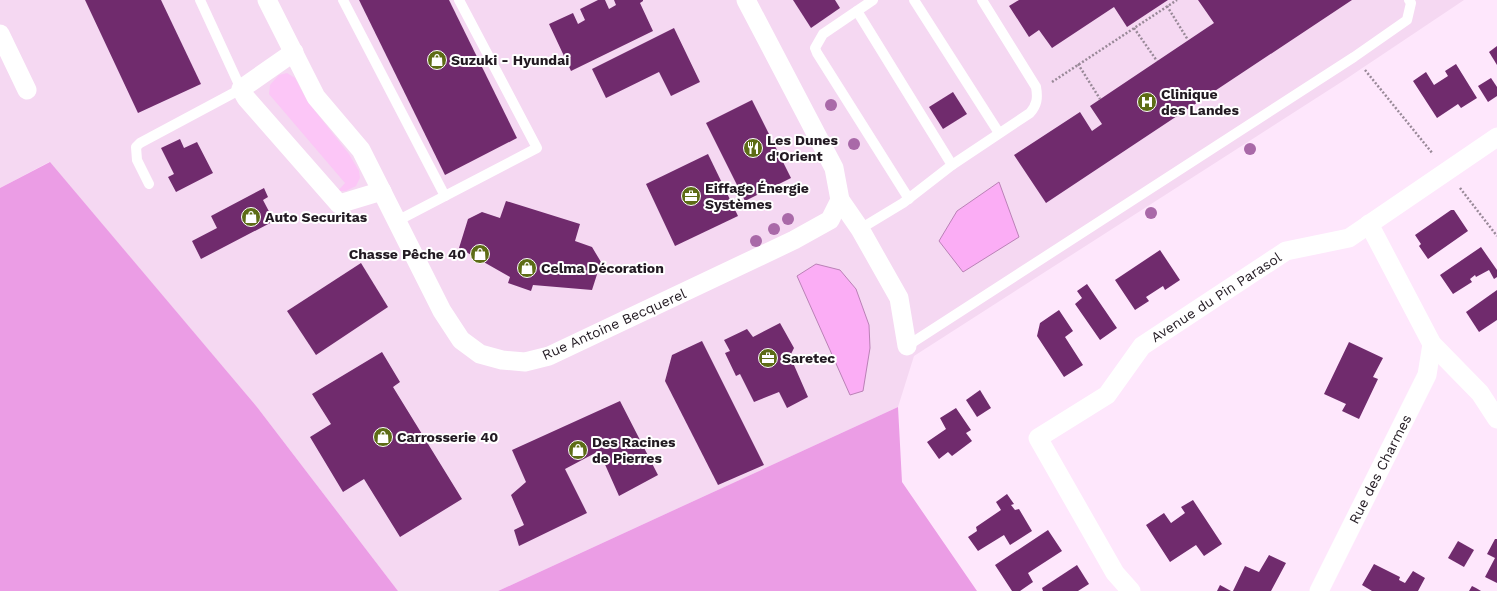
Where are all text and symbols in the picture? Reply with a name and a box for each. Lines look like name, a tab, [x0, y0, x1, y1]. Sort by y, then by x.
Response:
shop icon: Suzuki - Hyundai	[426, 49, 448, 71]
place label: Suzuki - Hyundai	[451, 52, 569, 68]
place label: Clinique des Landes	[1161, 86, 1239, 118]
hospital icon: Clinique des Landes	[1136, 91, 1158, 113]
place label: Les Dunes d'Orient	[767, 132, 838, 164]
restaurant icon: Les Dunes d'Orient	[742, 137, 764, 159]
place label: Eiffage Énergie Systèmes	[705, 180, 809, 212]
office icon: Eiffage Énergie Systèmes	[680, 185, 702, 207]
shop icon: Auto Securitas	[240, 206, 262, 228]
place label: Auto Securitas	[265, 209, 368, 225]
shop icon: Chasse Pêche 40	[469, 243, 491, 265]
place label: Chasse Pêche 40	[349, 246, 466, 262]
street label: Avenue du Pin Parasol	[1148, 248, 1285, 345]
shop icon: Celma Décoration	[516, 257, 538, 279]
place label: Celma Décoration	[541, 260, 664, 276]
street label: Rue Antoine Becquerel	[540, 285, 689, 363]
office icon: Saretec	[757, 347, 779, 369]
place label: Saretec	[782, 350, 835, 366]
street label: Rue des Charmes	[1346, 412, 1414, 526]
shop icon: Carrosserie 40	[372, 426, 394, 448]
place label: Carrosserie 40	[397, 429, 498, 445]
place label: Des Racines de Pierres	[592, 434, 676, 466]
shop icon: Des Racines de Pierres	[567, 439, 589, 461]

